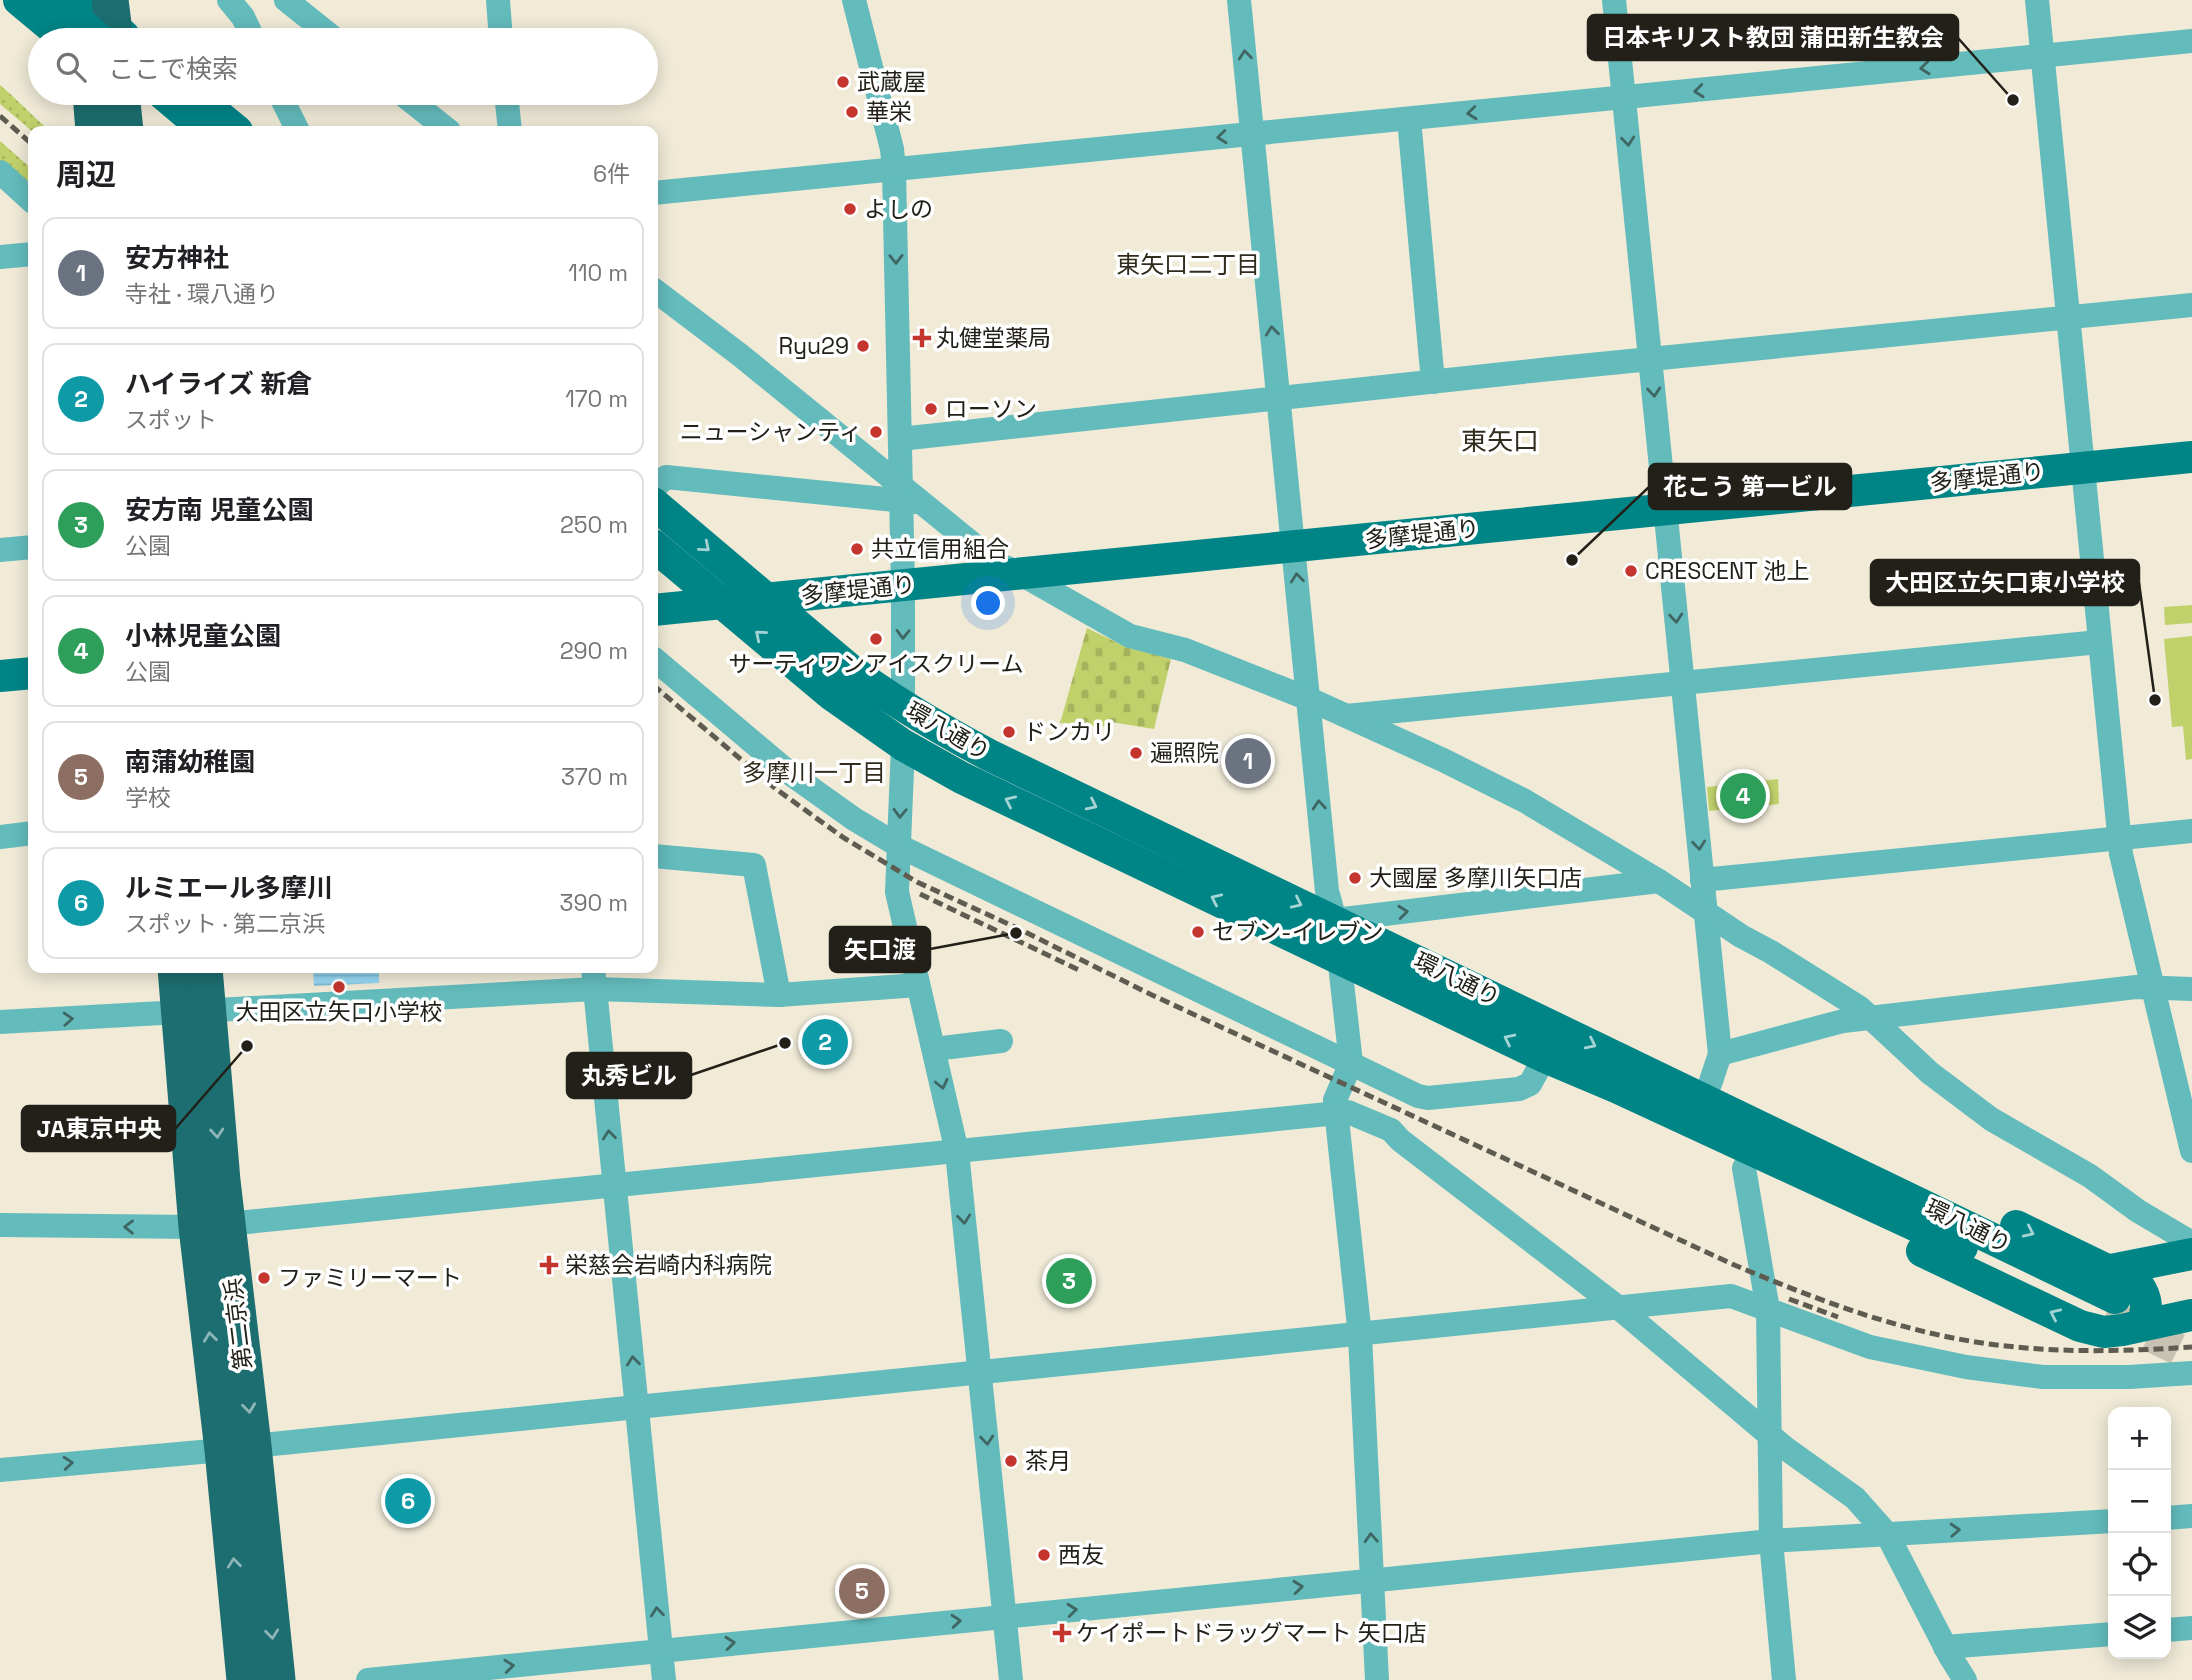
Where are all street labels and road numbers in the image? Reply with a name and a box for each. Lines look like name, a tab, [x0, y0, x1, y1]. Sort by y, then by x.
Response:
street label: 多摩堤通り	[1928, 456, 2046, 498]
street label: 多摩堤通り	[1363, 513, 1481, 555]
street label: 多摩堤通り	[799, 569, 917, 611]
street label: 環八通り	[901, 695, 995, 767]
street label: 環八通り	[1409, 945, 1505, 1013]
street label: 環八通り	[1920, 1192, 2016, 1260]
street label: 第二京浜	[218, 1277, 258, 1371]

